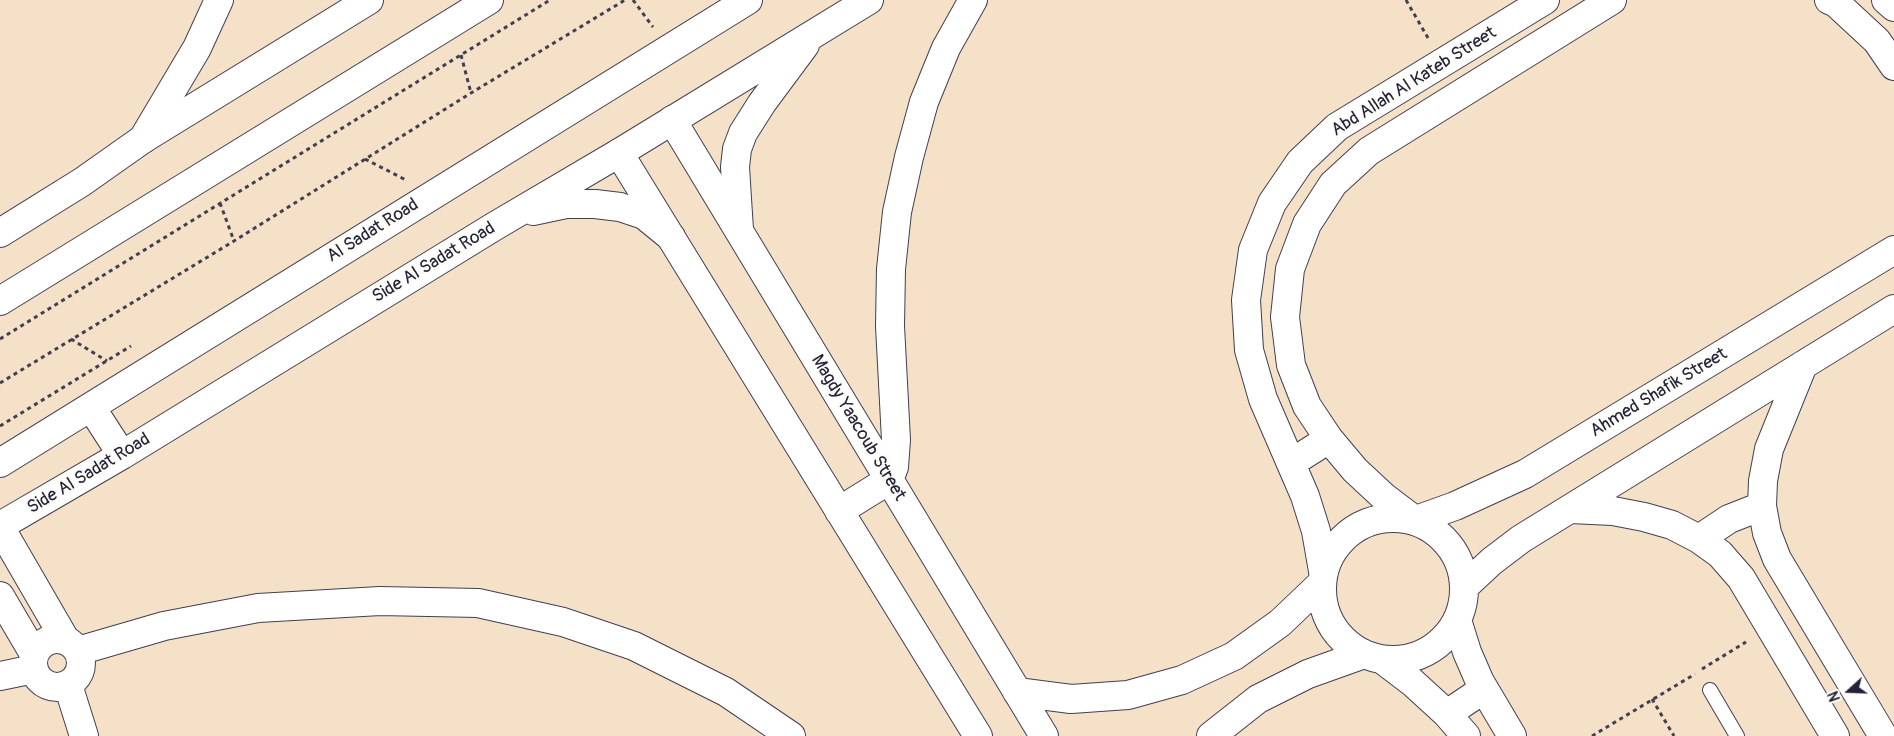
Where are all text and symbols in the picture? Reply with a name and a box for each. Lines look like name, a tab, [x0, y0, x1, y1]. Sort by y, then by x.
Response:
street label: Abd Allah Al Kateb Street	[1328, 22, 1500, 142]
street label: Al Sadat Road	[323, 194, 423, 268]
street label: Side Al Sadat Road	[369, 218, 499, 308]
street label: Ahmed Shafik Street	[1587, 344, 1731, 442]
street label: Magdy Yaacoub Street	[806, 351, 910, 505]
street label: Side Al Sadat Road	[24, 429, 154, 519]
north arrow	[1824, 666, 1874, 716]
text: N	[1825, 689, 1844, 704]

